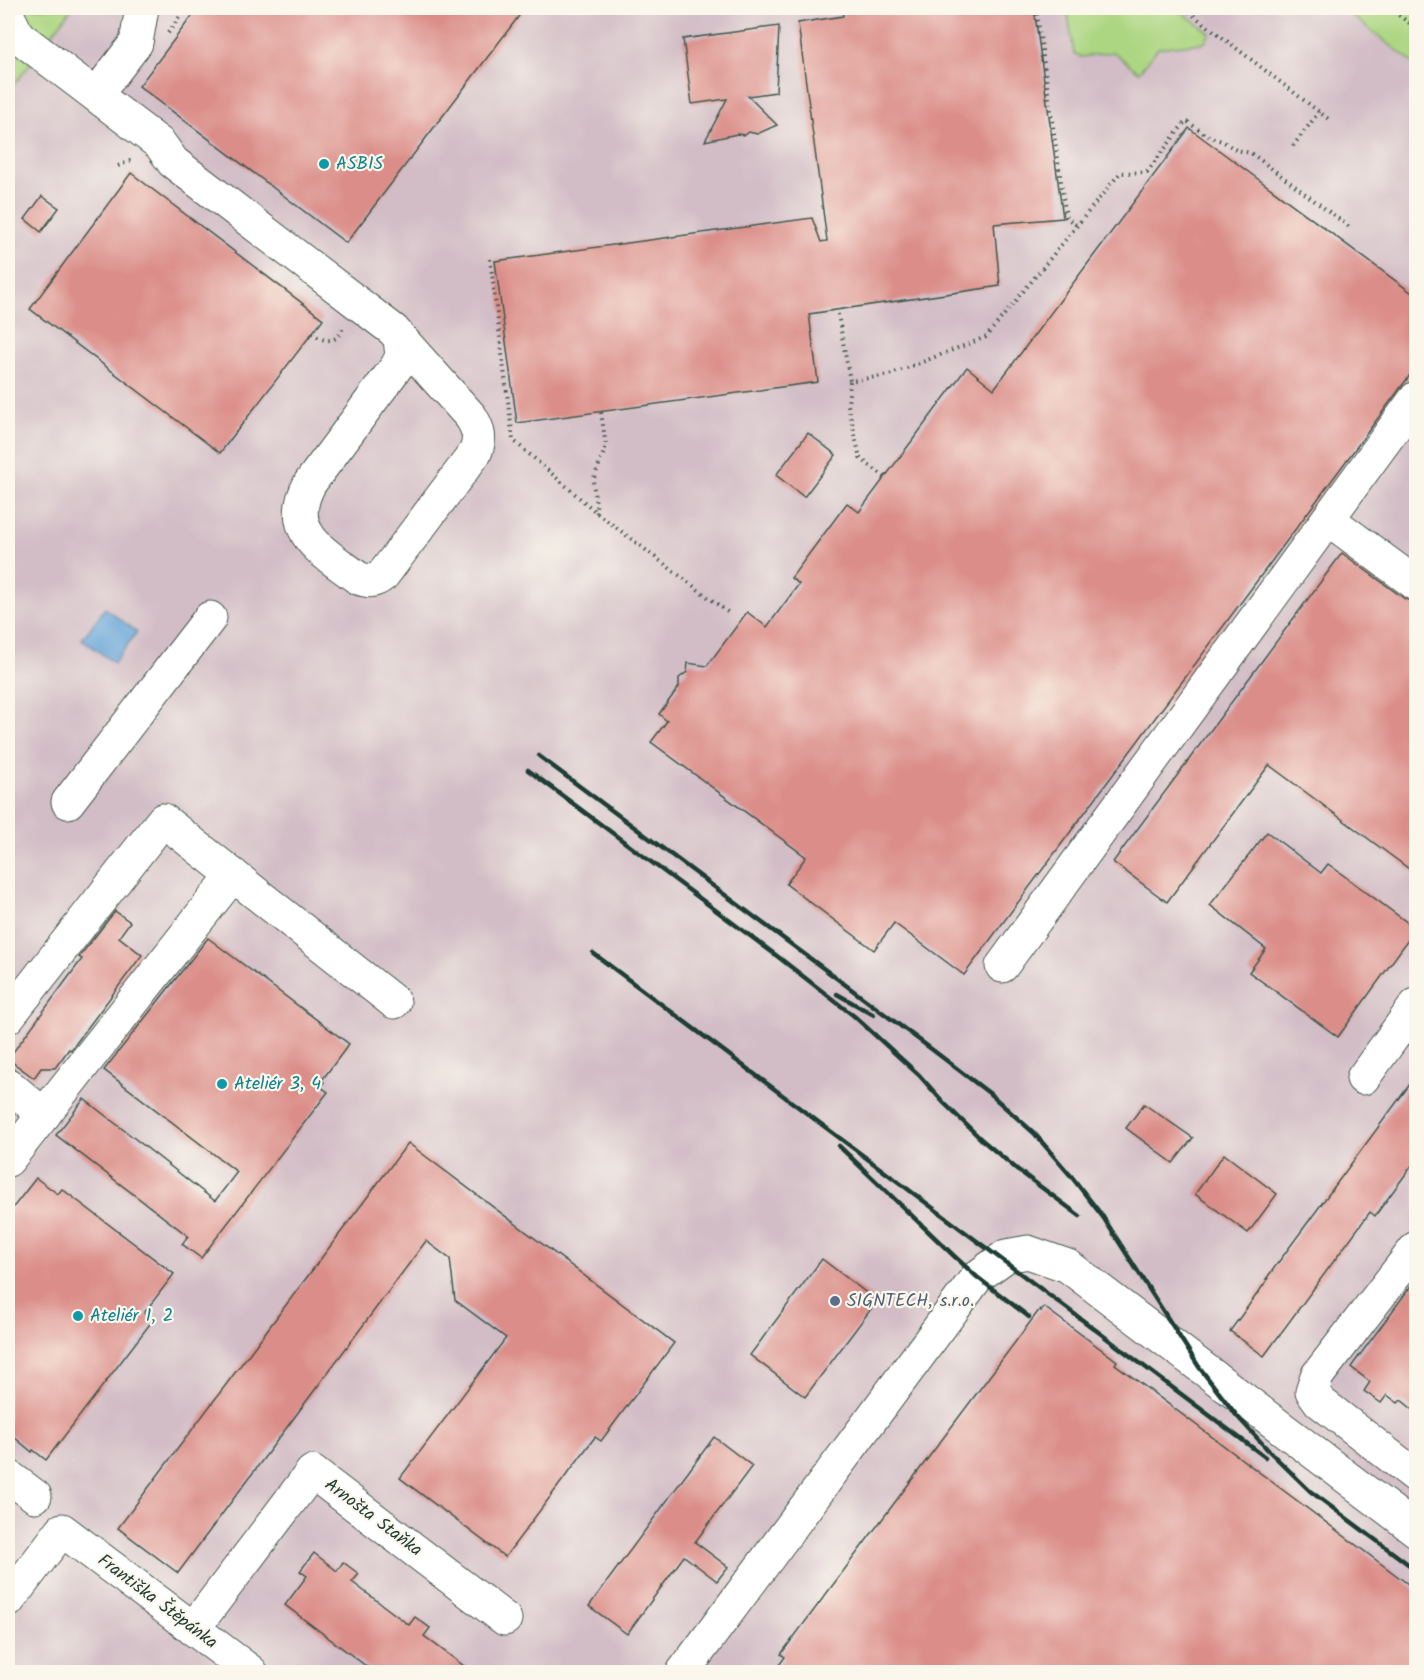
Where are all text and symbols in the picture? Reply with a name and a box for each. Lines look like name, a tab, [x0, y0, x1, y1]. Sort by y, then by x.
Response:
place label: ASBIS	[336, 150, 384, 179]
marker: ASBIS	[317, 157, 331, 171]
place label: Ateliér 3, 4	[234, 1070, 321, 1099]
marker: Ateliér 3, 4	[215, 1077, 229, 1091]
place label: SIGNTECH, s.r.o.	[847, 1287, 974, 1316]
marker: SIGNTECH, s.r.o.	[828, 1294, 842, 1308]
place label: Ateliér 1, 2	[90, 1302, 173, 1331]
marker: Ateliér 1, 2	[71, 1309, 85, 1323]
street label: Arnošta Staňka	[318, 1471, 428, 1565]
street label: Františka Štěpánka	[91, 1547, 223, 1657]

